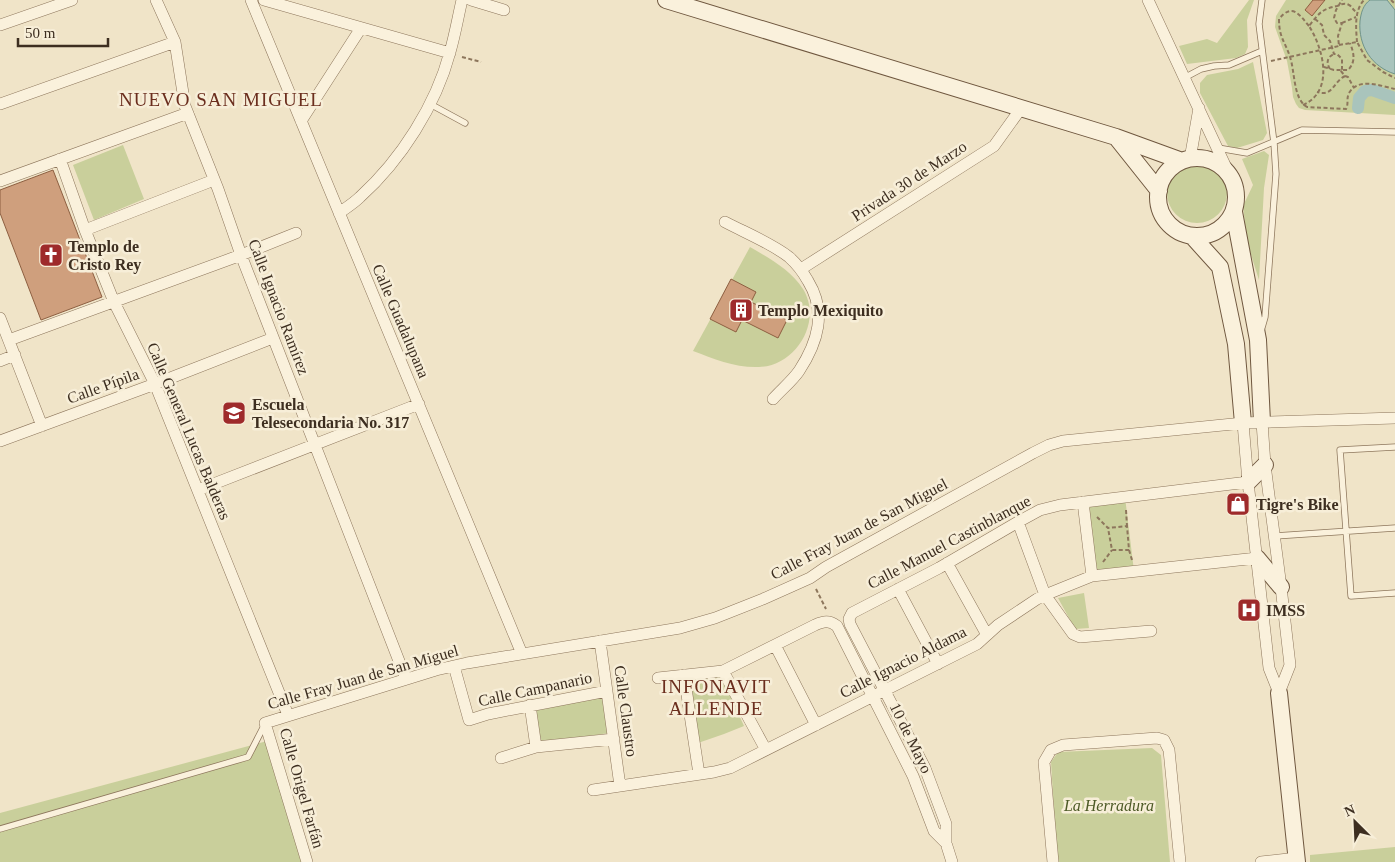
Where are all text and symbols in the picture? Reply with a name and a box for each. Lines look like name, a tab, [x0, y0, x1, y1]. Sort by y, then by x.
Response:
scale bar	[18, 15, 108, 47]
text: 50 m	[25, 25, 56, 41]
district label: NUEVO SAN MIGUEL	[119, 89, 323, 110]
street label: Privada 30 de Marzo	[848, 137, 970, 225]
street label: Calle Ignacio Ramírez	[244, 237, 313, 378]
place label: Templo de Cristo Rey	[68, 238, 141, 274]
church icon: Templo de Cristo Rey	[38, 242, 64, 268]
street label: Calle Guadalupana	[368, 261, 433, 381]
building icon: Templo Mexiquito	[728, 297, 754, 323]
place label: Templo Mexiquito	[758, 302, 883, 320]
street label: Calle General Lucas Balderas	[144, 340, 234, 522]
street label: Calle Pípila	[65, 365, 142, 408]
place label: Escuela Telesecondaria No. 317	[252, 396, 409, 431]
school or university icon: Escuela Telesecondaria No. 317	[221, 400, 247, 426]
street label: Calle Fray Juan de San Miguel	[768, 475, 951, 584]
shop icon: Tigre's Bike	[1225, 491, 1251, 517]
street label: Calle Manuel Castinblanque	[865, 492, 1034, 593]
place label: Tigre's Bike	[1256, 496, 1339, 514]
hospital icon: IMSS	[1236, 597, 1262, 623]
place label: IMSS	[1266, 602, 1305, 619]
street label: Calle Ignacio Aldama	[837, 623, 969, 702]
street label: Calle Fray Juan de San Miguel	[266, 641, 461, 713]
street label: Calle Claustro	[611, 664, 641, 758]
street label: Calle Campanario	[477, 669, 594, 710]
district label: INFONAVIT ALLENDE	[661, 676, 771, 719]
street label: 10 de Mayo	[886, 700, 935, 777]
street label: Calle Origel Farfán	[276, 726, 327, 850]
park label: La Herradura	[1063, 797, 1154, 814]
north arrow	[1330, 797, 1380, 847]
text: N	[1342, 802, 1358, 819]

